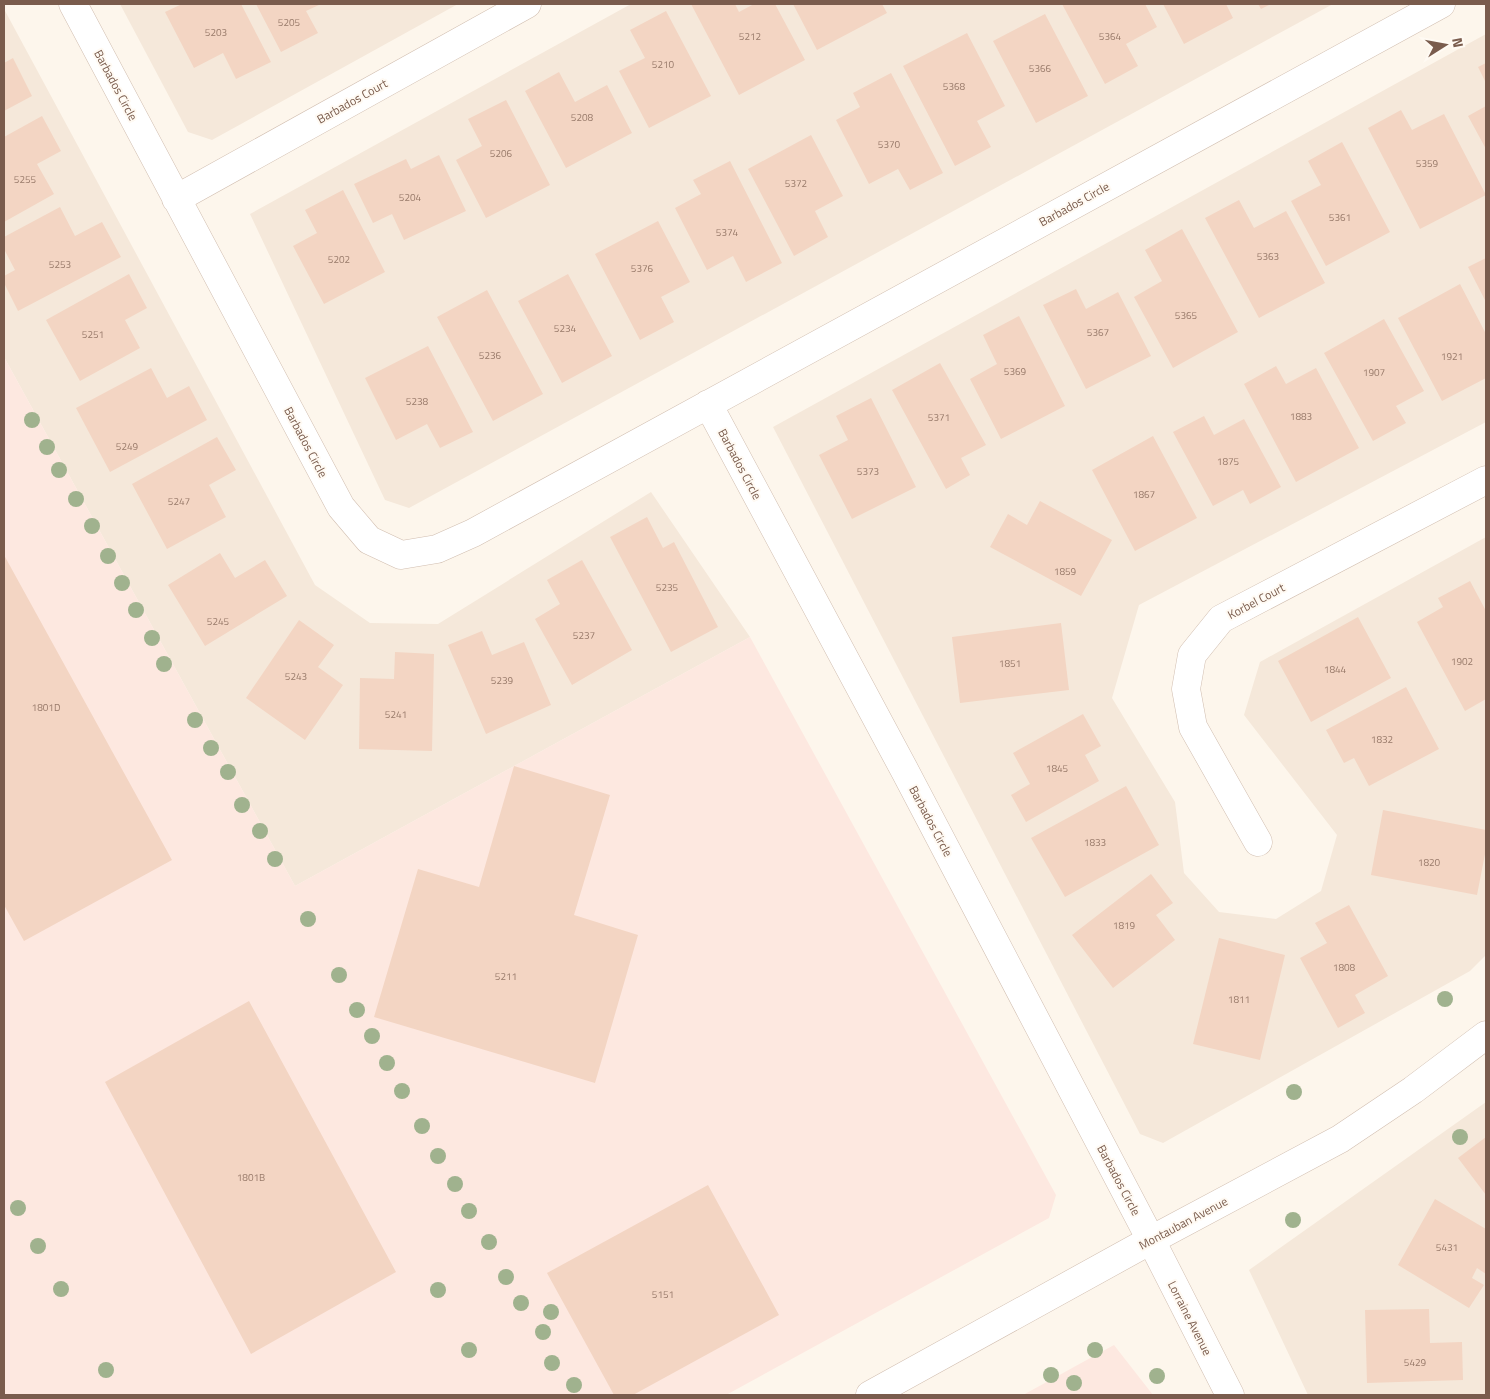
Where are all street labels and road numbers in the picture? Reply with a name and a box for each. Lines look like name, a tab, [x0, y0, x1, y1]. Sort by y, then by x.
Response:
street label: Barbados Circle	[89, 46, 143, 124]
street label: Barbados Court	[313, 73, 392, 128]
street label: Barbados Circle	[1035, 177, 1113, 231]
street label: Barbados Circle	[279, 403, 333, 481]
street label: Barbados Circle	[713, 425, 767, 503]
street label: Korbel Court	[1224, 578, 1289, 624]
street label: Barbados Circle	[904, 782, 958, 860]
street label: Barbados Circle	[1092, 1141, 1146, 1219]
street label: Montauban Avenue	[1135, 1192, 1231, 1254]
street label: Lorraine Avenue	[1163, 1277, 1217, 1359]

